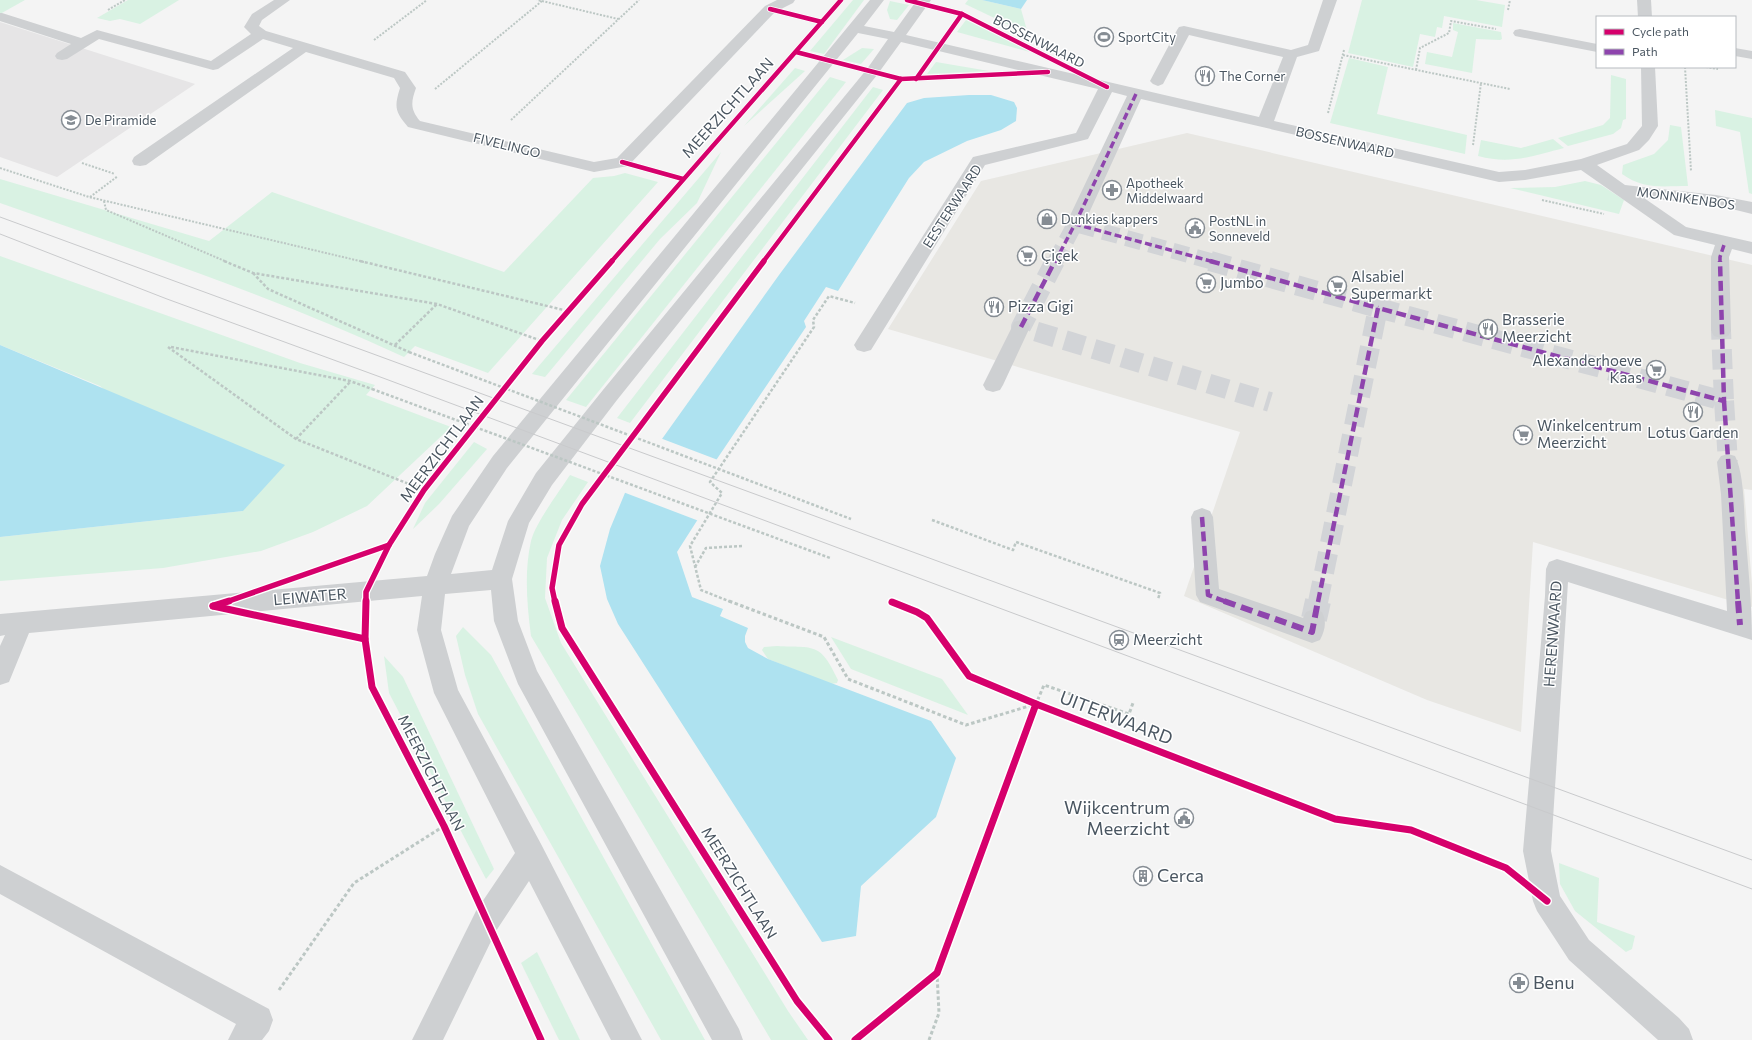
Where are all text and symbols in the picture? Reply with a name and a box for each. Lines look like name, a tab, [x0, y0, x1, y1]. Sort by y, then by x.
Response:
street label: BOSSENWAARD	[991, 11, 1087, 71]
legend	[1596, 16, 1736, 68]
text: Cycle path	[1632, 24, 1689, 38]
sports icon: SportCity	[1093, 26, 1115, 48]
place label: SportCity	[1118, 29, 1176, 45]
text: Path	[1632, 44, 1658, 58]
street label: MEERZICHTLAAN	[678, 54, 777, 161]
restaurant icon: The Corner	[1194, 65, 1216, 87]
place label: The Corner	[1219, 68, 1286, 84]
school or university icon: De Piramide	[60, 109, 82, 131]
place label: De Piramide	[85, 112, 156, 128]
street label: BOSSENWAARD	[1294, 123, 1396, 161]
street label: FIVELINGO	[472, 129, 542, 161]
street label: EESTERWAARD	[919, 161, 985, 251]
place label: Apotheek Middelwaard	[1126, 175, 1203, 206]
pharmacy icon: Apotheek Middelwaard	[1101, 179, 1123, 201]
street label: MONNIKENBOS	[1636, 183, 1736, 213]
shop icon: Dunkies kappers	[1036, 208, 1058, 230]
place label: Dunkies kappers	[1061, 211, 1158, 227]
place label: PostNL in Sonneveld	[1209, 213, 1270, 244]
public building icon: PostNL in Sonneveld	[1184, 217, 1206, 239]
supermarket icon: Çiçek	[1016, 245, 1038, 267]
place label: Çiçek	[1041, 246, 1079, 264]
place label: Alsabiel Supermarkt	[1351, 267, 1432, 302]
supermarket icon: Jumbo	[1195, 272, 1217, 294]
place label: Jumbo	[1220, 273, 1264, 291]
supermarket icon: Alsabiel Supermarkt	[1326, 275, 1348, 297]
restaurant icon: Pizza Gigi	[983, 296, 1005, 318]
place label: Pizza Gigi	[1008, 297, 1074, 315]
place label: Brasserie Meerzicht	[1502, 310, 1572, 345]
restaurant icon: Brasserie Meerzicht	[1477, 318, 1499, 340]
place label: Alexanderhoeve Kaas	[1532, 351, 1642, 386]
supermarket icon: Alexanderhoeve Kaas	[1645, 359, 1667, 381]
street label: MEERZICHTLAAN	[395, 392, 487, 505]
restaurant icon: Lotus Garden	[1682, 401, 1704, 423]
place label: Winkelcentrum Meerzicht	[1537, 416, 1642, 451]
place label: Lotus Garden	[1647, 423, 1739, 441]
supermarket icon: Winkelcentrum Meerzicht	[1512, 424, 1534, 446]
street label: HERENWAARD	[1539, 580, 1565, 688]
street label: LEIWATER	[273, 584, 347, 608]
station icon: Meerzicht	[1108, 629, 1130, 651]
place label: Meerzicht	[1133, 630, 1203, 648]
street label: UITERWAARD	[1057, 685, 1176, 749]
street label: MEERZICHTLAAN	[395, 711, 469, 834]
place label: Wijkcentrum Meerzicht	[1064, 796, 1170, 839]
public building icon: Wijkcentrum Meerzicht	[1173, 807, 1195, 829]
street label: MEERZICHTLAAN	[698, 823, 781, 942]
place label: Cerca	[1157, 864, 1204, 886]
building icon: Cerca	[1132, 865, 1154, 887]
place label: Benu	[1533, 971, 1574, 993]
pharmacy icon: Benu	[1508, 972, 1530, 994]

